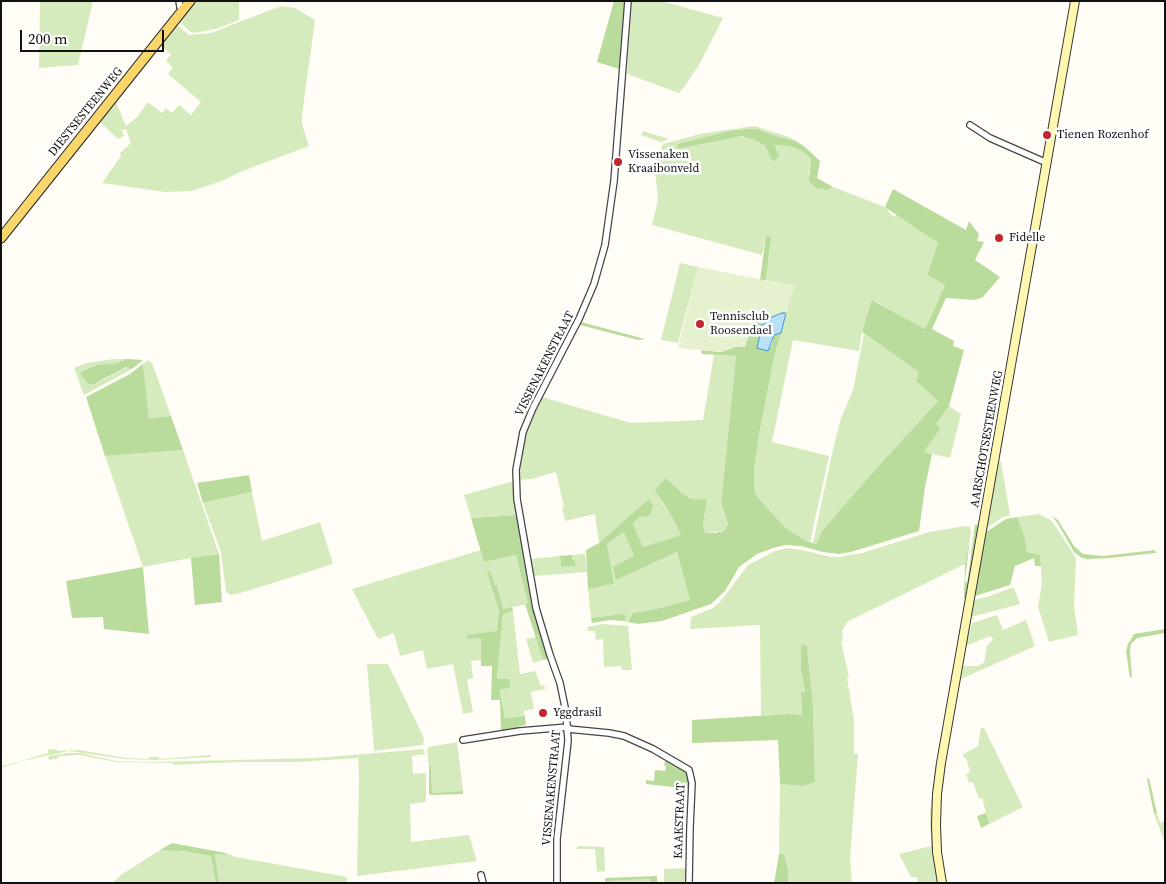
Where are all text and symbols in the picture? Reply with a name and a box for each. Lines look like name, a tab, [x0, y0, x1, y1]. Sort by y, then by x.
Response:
scale bar	[22, 20, 166, 52]
text: 200 m	[28, 28, 68, 49]
street label: DIESTSESTEENWEG	[46, 65, 126, 159]
place label: Tienen Rozenhof	[1057, 128, 1149, 142]
marker: Tienen Rozenhof	[1041, 129, 1053, 141]
place label: Vissenaken Kraaibonveld	[628, 148, 699, 176]
marker: Vissenaken Kraaibonveld	[612, 156, 624, 168]
place label: Fidelle	[1009, 231, 1045, 245]
marker: Fidelle	[993, 232, 1005, 244]
street label: VISSENAKENSTRAAT	[512, 309, 578, 419]
place label: Tennisclub Roosendael	[710, 310, 772, 338]
marker: Tennisclub Roosendael	[694, 318, 706, 330]
street label: AARSCHOTSESTEENWEG	[968, 369, 1006, 509]
place label: Yggdrasil	[553, 706, 602, 720]
marker: Yggdrasil	[537, 707, 549, 719]
street label: VISSENAKENSTRAAT	[540, 730, 564, 846]
street label: KAAKSTRAAT	[671, 783, 689, 859]

